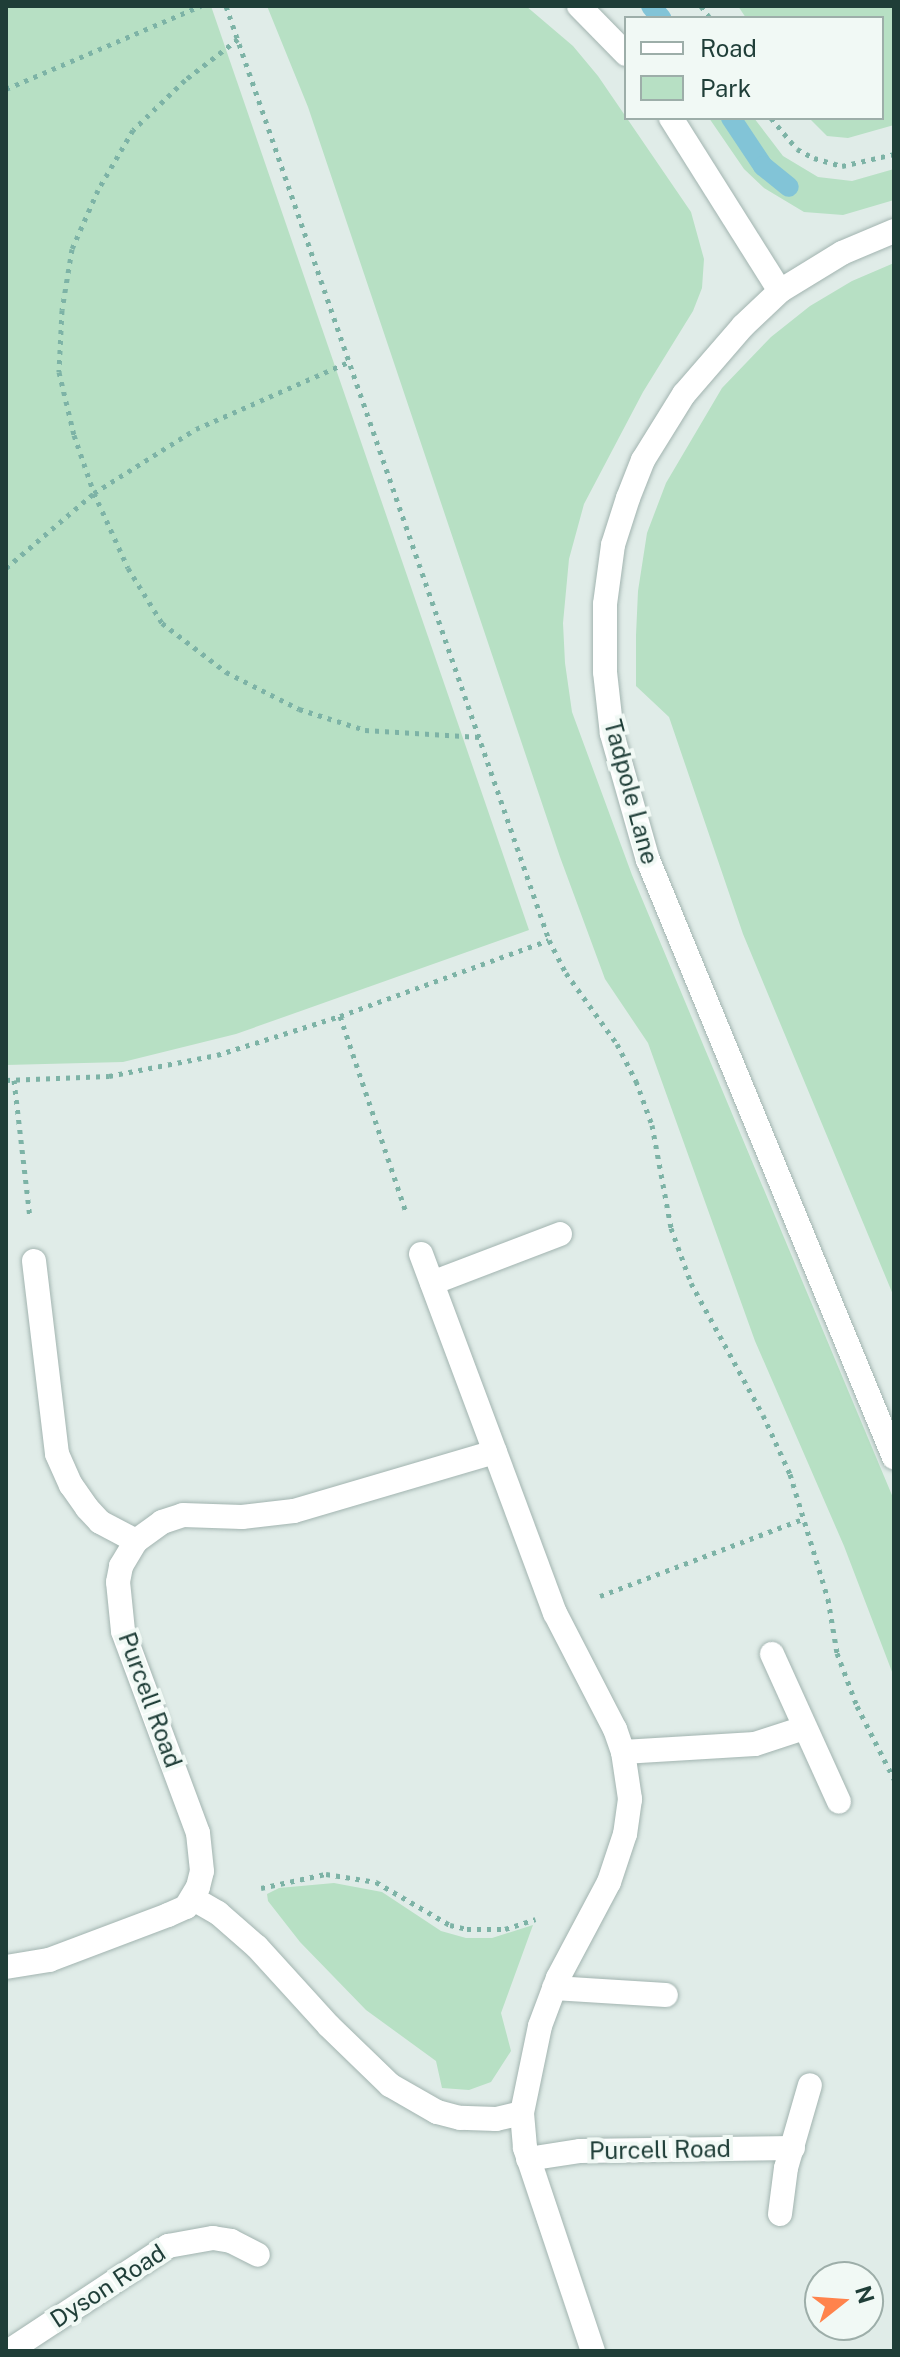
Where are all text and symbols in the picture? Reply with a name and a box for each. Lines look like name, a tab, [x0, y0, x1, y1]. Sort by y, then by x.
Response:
legend	[624, 16, 884, 120]
text: Road	[700, 34, 757, 62]
text: Park	[700, 74, 751, 102]
street label: Tadpole Lane	[598, 716, 664, 868]
street label: Purcell Road	[112, 1628, 188, 1772]
street label: Purcell Road	[589, 2134, 731, 2166]
street label: Dyson Road	[45, 2238, 171, 2334]
north arrow	[804, 2261, 884, 2341]
text: N	[850, 2283, 880, 2307]

